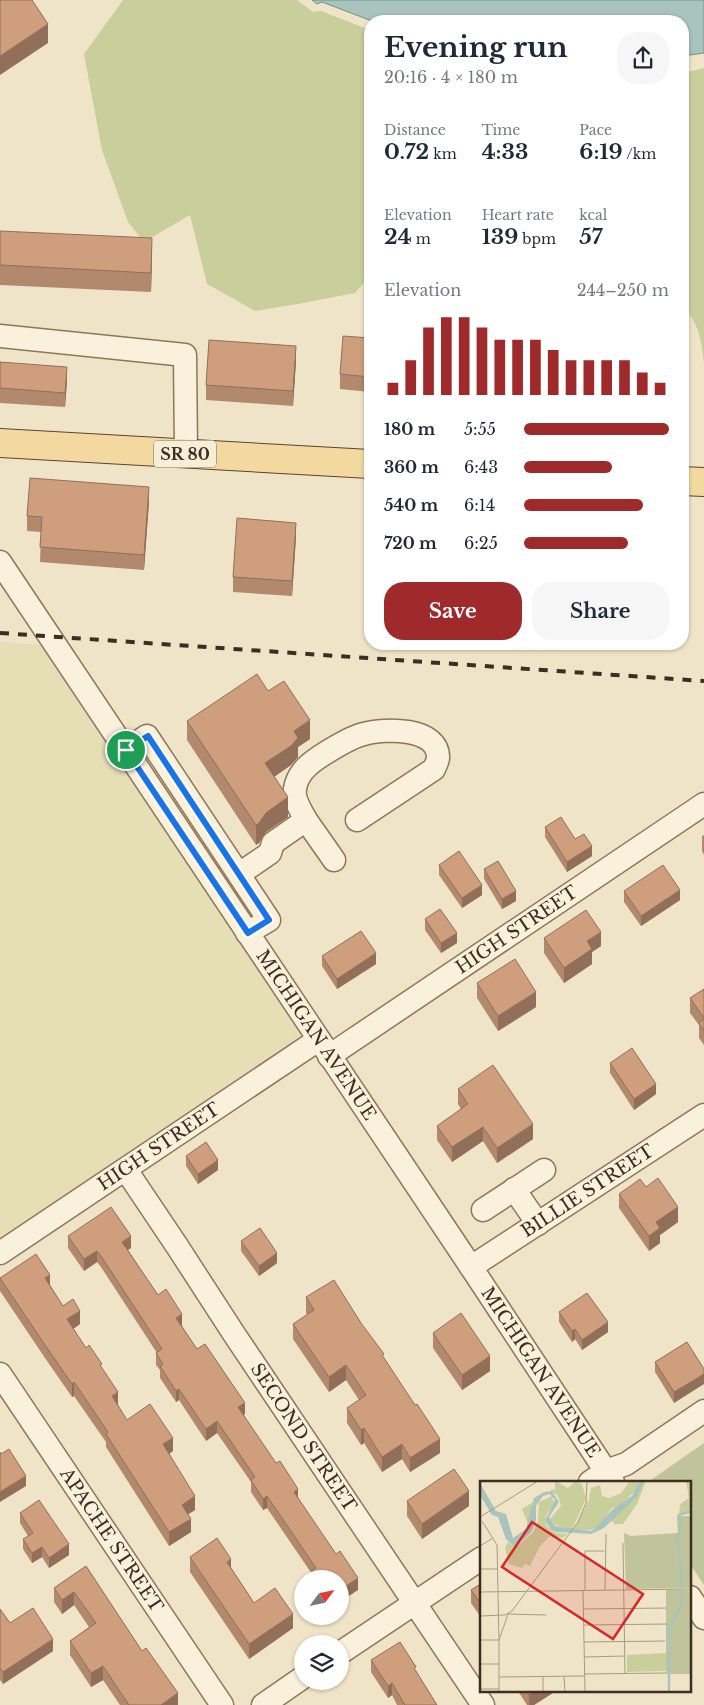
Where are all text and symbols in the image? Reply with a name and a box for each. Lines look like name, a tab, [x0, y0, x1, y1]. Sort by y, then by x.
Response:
text: Evening run	[384, 30, 568, 65]
button: share	[617, 32, 669, 84]
text: 20:16 · 4 × 180 m	[384, 67, 518, 87]
text: Distance	[384, 121, 446, 139]
text: Time	[482, 121, 520, 139]
text: Pace	[579, 121, 612, 139]
text: 0.72	[384, 139, 429, 165]
text: 4:33	[482, 139, 528, 165]
text: 6:19	[579, 139, 623, 165]
text: km	[429, 145, 457, 163]
text: /km	[623, 145, 656, 163]
text: Elevation	[384, 206, 452, 224]
text: Heart rate	[482, 206, 554, 224]
text: kcal	[579, 206, 607, 224]
text: 24	[384, 224, 412, 250]
text: 139	[482, 224, 518, 250]
text: 57	[579, 224, 603, 250]
text: m	[412, 230, 431, 248]
text: bpm	[518, 230, 556, 248]
text: Elevation	[384, 280, 461, 300]
text: 244–250 m	[577, 280, 669, 300]
text: 180 m	[384, 419, 435, 439]
text: 5:55	[464, 419, 496, 439]
road number: SR 80	[154, 440, 216, 468]
text: 360 m	[384, 457, 439, 477]
text: 6:43	[464, 457, 498, 477]
text: 540 m	[384, 495, 438, 515]
text: 6:14	[464, 495, 495, 515]
text: 720 m	[384, 533, 437, 553]
text: 6:25	[464, 533, 498, 553]
button: Save	[384, 582, 522, 640]
button: Share	[532, 582, 669, 640]
pin	[105, 729, 147, 771]
icon: arrive	[112, 736, 140, 764]
street label: HIGH STREET	[451, 881, 582, 979]
street label: MICHIGAN AVENUE	[251, 946, 381, 1124]
street label: HIGH STREET	[93, 1098, 224, 1195]
street label: BILLIE STREET	[517, 1140, 658, 1242]
street label: MICHIGAN AVENUE	[476, 1283, 605, 1462]
street label: SECOND STREET	[246, 1359, 361, 1516]
street label: APACHE STREET	[55, 1463, 168, 1617]
inset map	[480, 1481, 692, 1692]
north arrow	[294, 1570, 349, 1625]
map controls	[294, 1570, 349, 1690]
button: layers	[294, 1635, 349, 1690]

